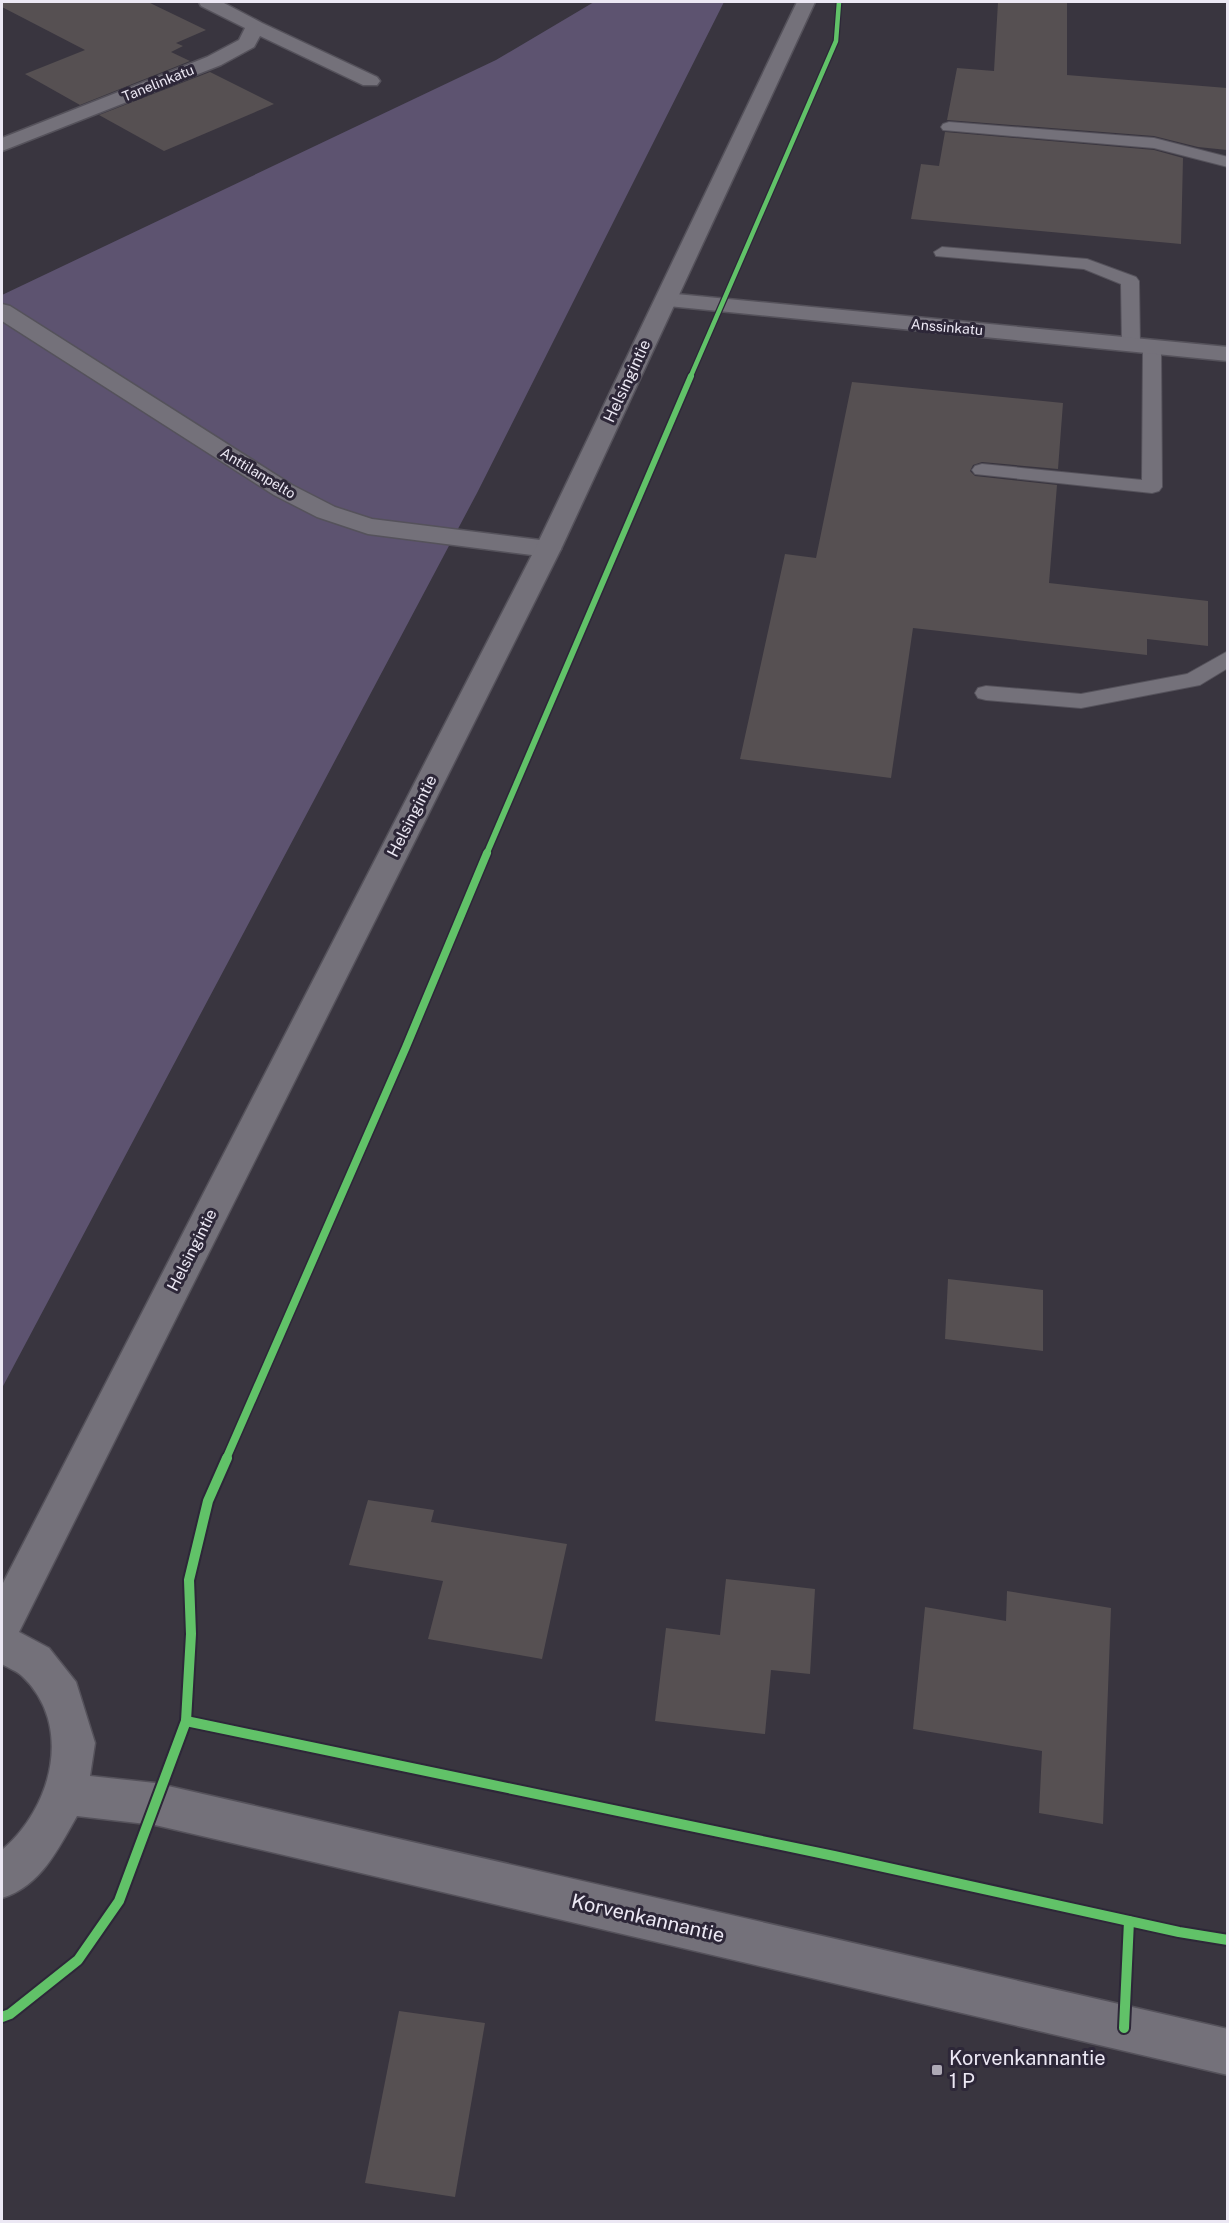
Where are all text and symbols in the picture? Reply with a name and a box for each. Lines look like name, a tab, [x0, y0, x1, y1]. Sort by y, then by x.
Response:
street label: Tanelinkatu	[120, 61, 196, 105]
street label: Anssinkatu	[910, 316, 984, 338]
street label: Helsingintie	[600, 336, 654, 426]
street label: Anttilanpelto	[218, 444, 298, 502]
street label: Helsingintie	[383, 772, 441, 860]
street label: Helsingintie	[163, 1206, 221, 1294]
street label: Korvenkannantie	[569, 1889, 727, 1947]
place label: Korvenkannantie 1 P	[949, 2046, 1106, 2093]
marker: Korvenkannantie 1 P	[930, 2063, 944, 2077]

